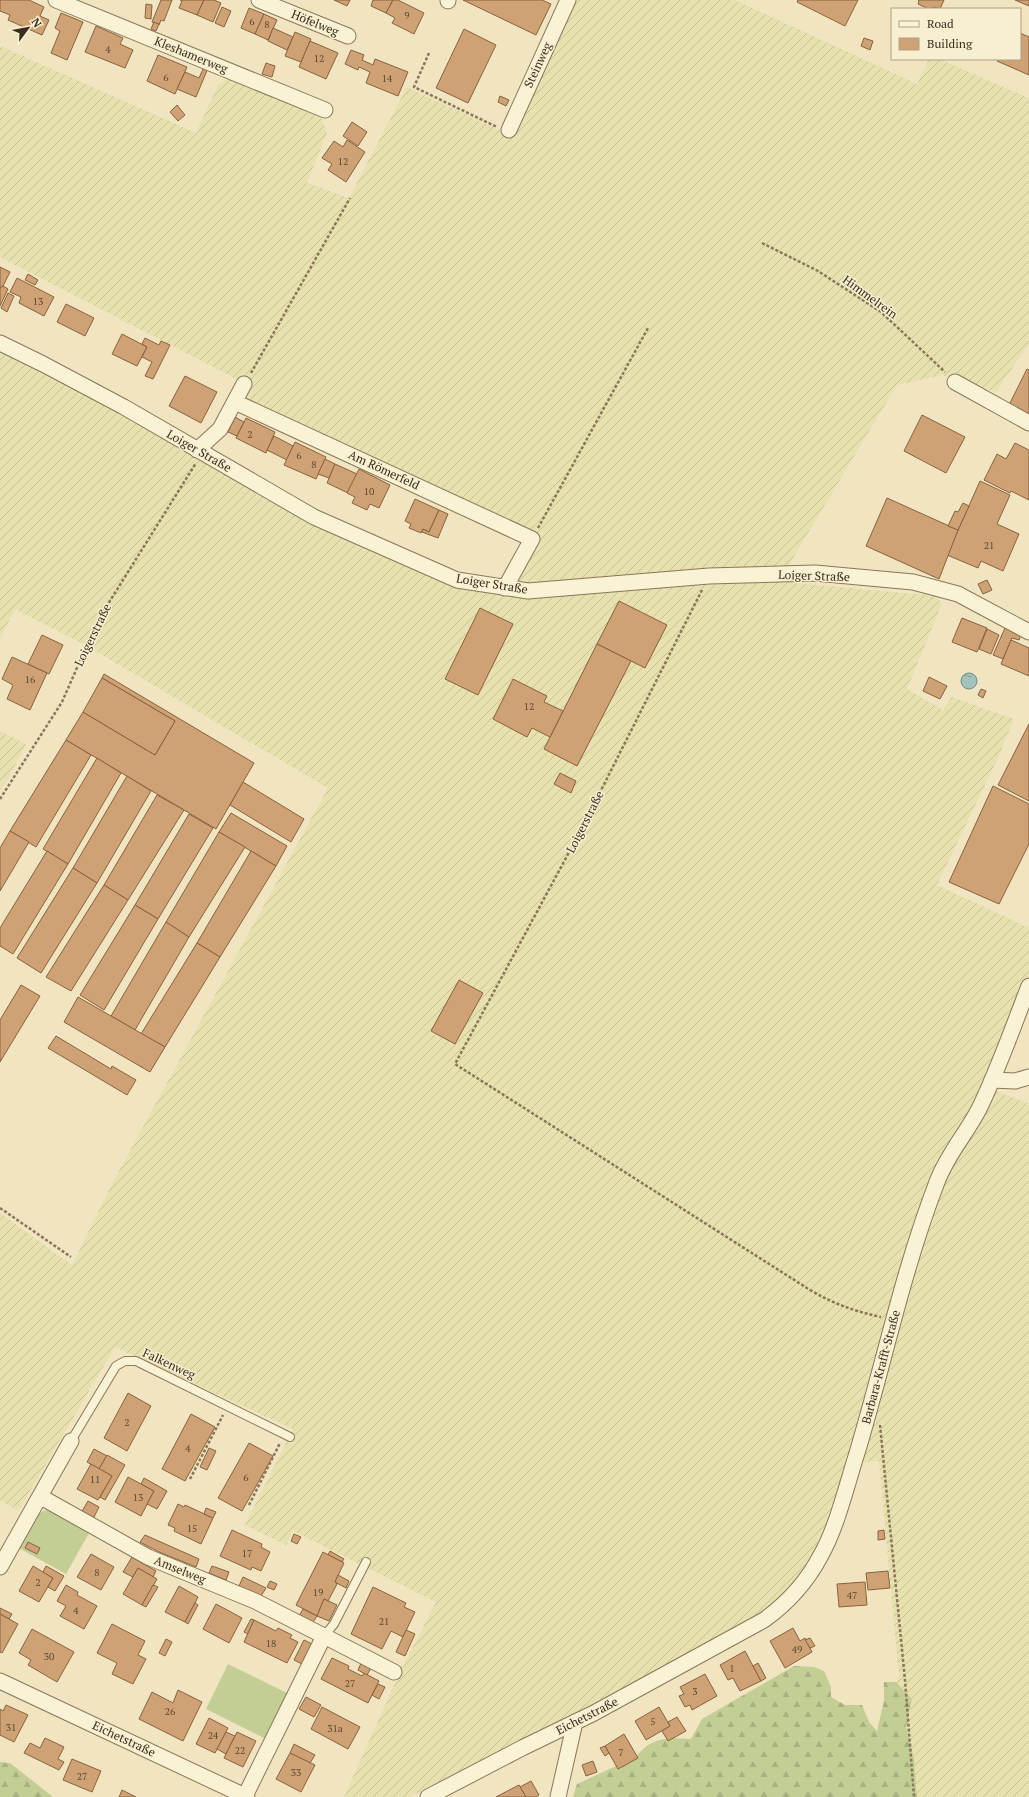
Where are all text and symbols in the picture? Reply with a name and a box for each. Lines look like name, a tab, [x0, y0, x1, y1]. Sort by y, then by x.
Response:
street label: Höfelweg	[289, 6, 342, 39]
north arrow	[8, 8, 48, 48]
legend	[891, 8, 1021, 60]
house number: 9	[404, 9, 410, 22]
text: N	[28, 15, 45, 31]
house number: 6	[249, 15, 255, 28]
text: Road	[927, 16, 954, 31]
house number: 8	[264, 18, 270, 31]
street label: Kleshamerweg	[152, 33, 231, 76]
text: Building	[927, 36, 973, 51]
street label: Steinweg	[520, 39, 555, 90]
house number: 4	[105, 43, 111, 56]
house number: 12	[314, 52, 324, 65]
house number: 6	[163, 71, 169, 84]
house number: 14	[382, 72, 393, 85]
house number: 12	[338, 155, 348, 168]
street label: Himmelrein	[840, 272, 901, 321]
house number: 13	[33, 295, 43, 308]
street label: Loiger Straße	[164, 426, 234, 475]
house number: 2	[247, 428, 253, 441]
street label: Am Römerfeld	[346, 447, 422, 493]
house number: 6	[296, 449, 302, 462]
house number: 8	[311, 458, 317, 471]
house number: 10	[364, 485, 374, 498]
house number: 21	[984, 539, 994, 552]
street label: Loiger Straße	[778, 567, 850, 584]
street label: Loiger Straße	[455, 570, 529, 597]
street label: Loigerstraße	[71, 601, 114, 669]
house number: 16	[25, 673, 36, 686]
house number: 12	[524, 700, 534, 713]
street label: Loigerstraße	[562, 788, 607, 855]
street label: Barbara-Krafft-Straße	[858, 1308, 903, 1425]
street label: Falkenweg	[141, 1345, 199, 1383]
house number: 2	[124, 1416, 130, 1429]
house number: 4	[185, 1442, 191, 1455]
house number: 6	[243, 1471, 249, 1484]
house number: 11	[90, 1473, 100, 1486]
house number: 13	[133, 1491, 143, 1504]
house number: 15	[187, 1522, 197, 1535]
house number: 17	[242, 1547, 252, 1560]
street label: Amselweg	[152, 1552, 209, 1587]
house number: 8	[94, 1566, 100, 1579]
house number: 2	[35, 1576, 41, 1589]
house number: 19	[313, 1586, 323, 1599]
house number: 47	[847, 1589, 857, 1602]
house number: 4	[73, 1604, 79, 1617]
house number: 21	[379, 1615, 389, 1628]
house number: 18	[266, 1637, 276, 1650]
house number: 49	[792, 1643, 802, 1656]
house number: 30	[44, 1650, 54, 1663]
house number: 1	[729, 1662, 735, 1675]
house number: 27	[345, 1677, 355, 1690]
house number: 3	[692, 1685, 698, 1698]
street label: Eichetstraße	[553, 1693, 620, 1738]
house number: 26	[165, 1705, 176, 1718]
house number: 5	[650, 1715, 656, 1728]
street label: Eichetstraße	[90, 1717, 158, 1760]
house number: 31	[6, 1721, 16, 1734]
house number: 31a	[327, 1722, 343, 1735]
house number: 24	[208, 1729, 219, 1742]
house number: 22	[235, 1744, 245, 1757]
house number: 7	[618, 1746, 624, 1759]
house number: 33	[291, 1766, 301, 1779]
house number: 27	[77, 1770, 87, 1783]

